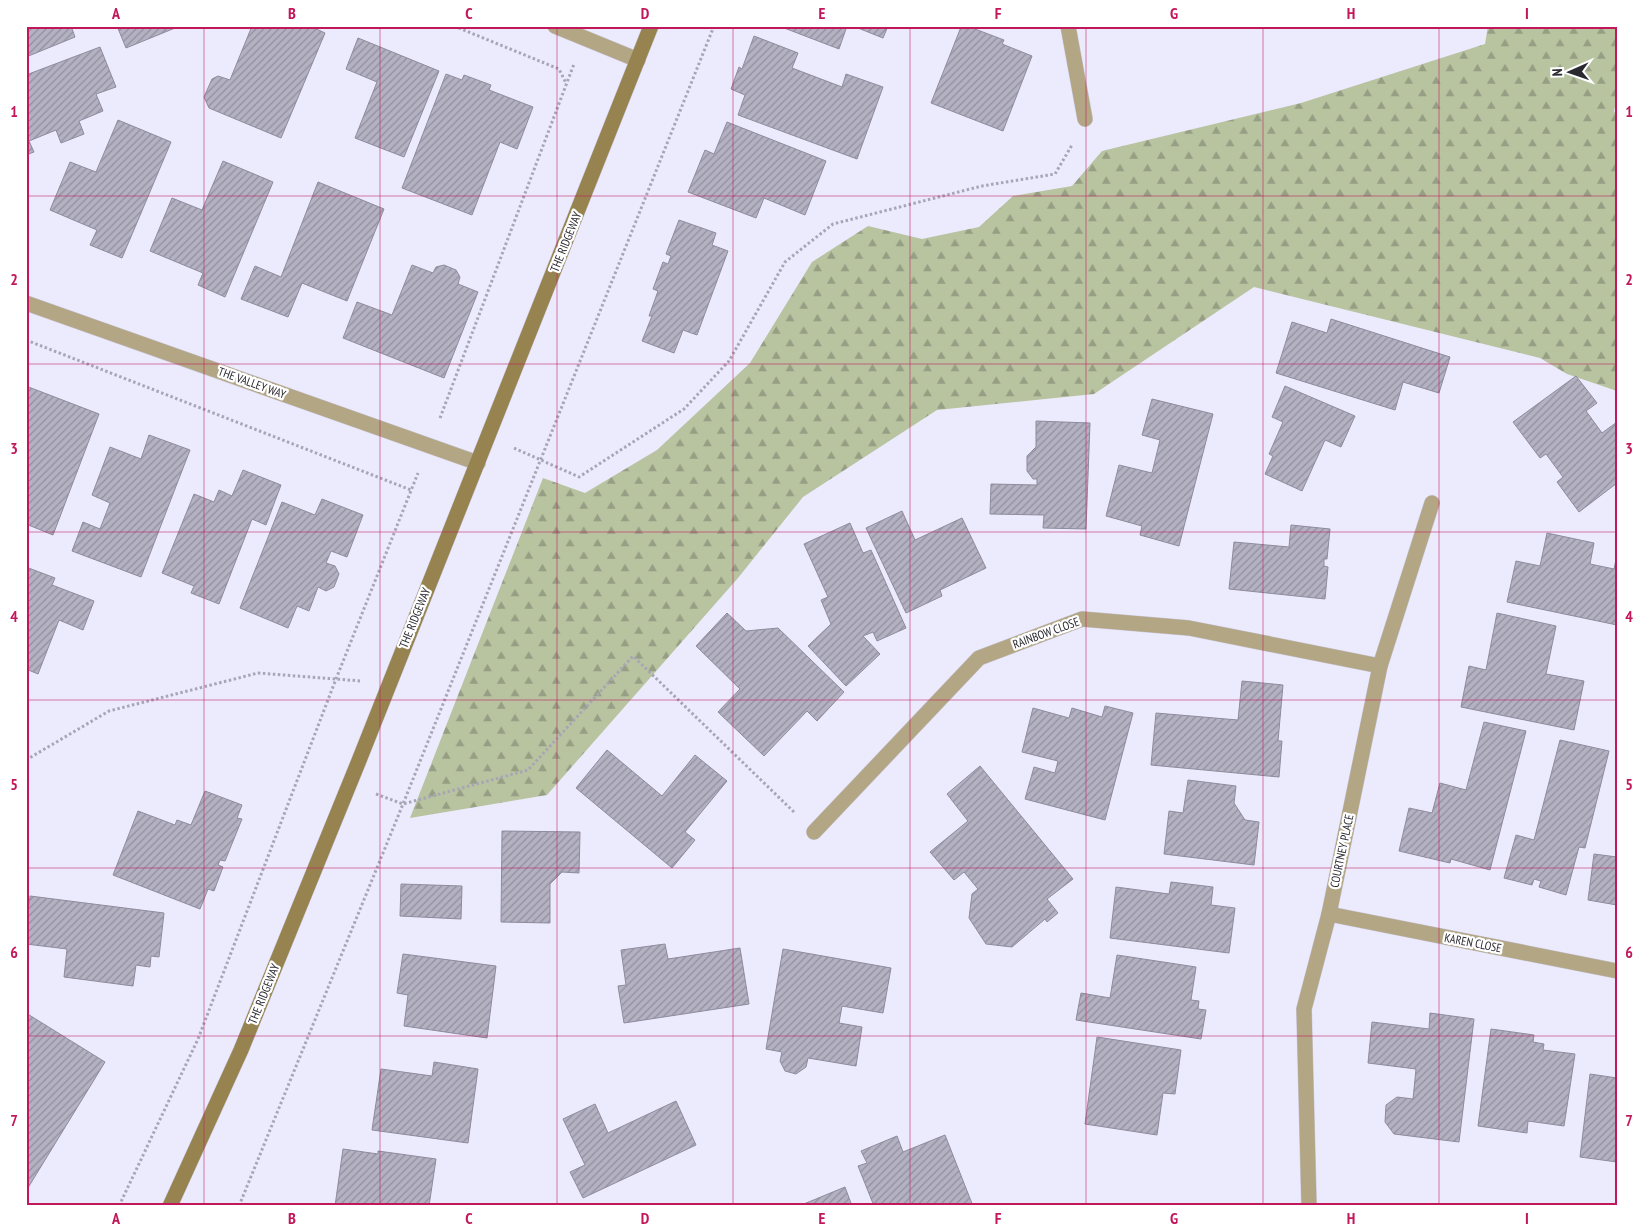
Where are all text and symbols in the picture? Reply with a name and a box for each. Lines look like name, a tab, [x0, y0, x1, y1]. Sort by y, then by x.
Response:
text: A	[111, 3, 121, 23]
text: B	[288, 3, 296, 23]
text: C	[465, 3, 473, 23]
text: D	[641, 3, 650, 23]
text: E	[819, 3, 826, 23]
text: F	[995, 3, 1002, 23]
text: G	[1170, 3, 1178, 23]
text: H	[1347, 3, 1355, 23]
text: I	[1525, 3, 1529, 23]
north arrow	[1546, 48, 1596, 98]
text: N	[1548, 68, 1566, 77]
text: 1	[10, 101, 18, 121]
text: 1	[1625, 101, 1633, 121]
street label: THE RIDGEWAY	[547, 209, 585, 274]
text: 2	[10, 269, 18, 289]
text: 2	[1625, 269, 1633, 289]
street label: THE VALLEY WAY	[216, 363, 289, 402]
text: 3	[10, 438, 18, 458]
text: 3	[1625, 438, 1633, 458]
street label: THE RIDGEWAY	[396, 585, 434, 650]
text: 4	[10, 606, 18, 626]
text: 4	[1625, 606, 1633, 626]
street label: RAINBOW CLOSE	[1011, 614, 1081, 651]
text: 5	[10, 774, 18, 794]
text: 5	[1625, 774, 1633, 794]
street label: COURTNEY PLACE	[1326, 813, 1357, 889]
street label: KAREN CLOSE	[1443, 930, 1503, 955]
text: 6	[10, 942, 18, 962]
text: 6	[1625, 942, 1633, 962]
street label: THE RIDGEWAY	[245, 961, 283, 1026]
text: 7	[10, 1110, 18, 1130]
text: 7	[1625, 1110, 1633, 1130]
text: A	[111, 1208, 121, 1228]
text: B	[288, 1208, 296, 1228]
text: C	[465, 1208, 473, 1228]
text: D	[641, 1208, 650, 1228]
text: E	[819, 1208, 826, 1228]
text: F	[995, 1208, 1002, 1228]
text: G	[1170, 1208, 1178, 1228]
text: H	[1347, 1208, 1355, 1228]
text: I	[1525, 1208, 1529, 1228]

